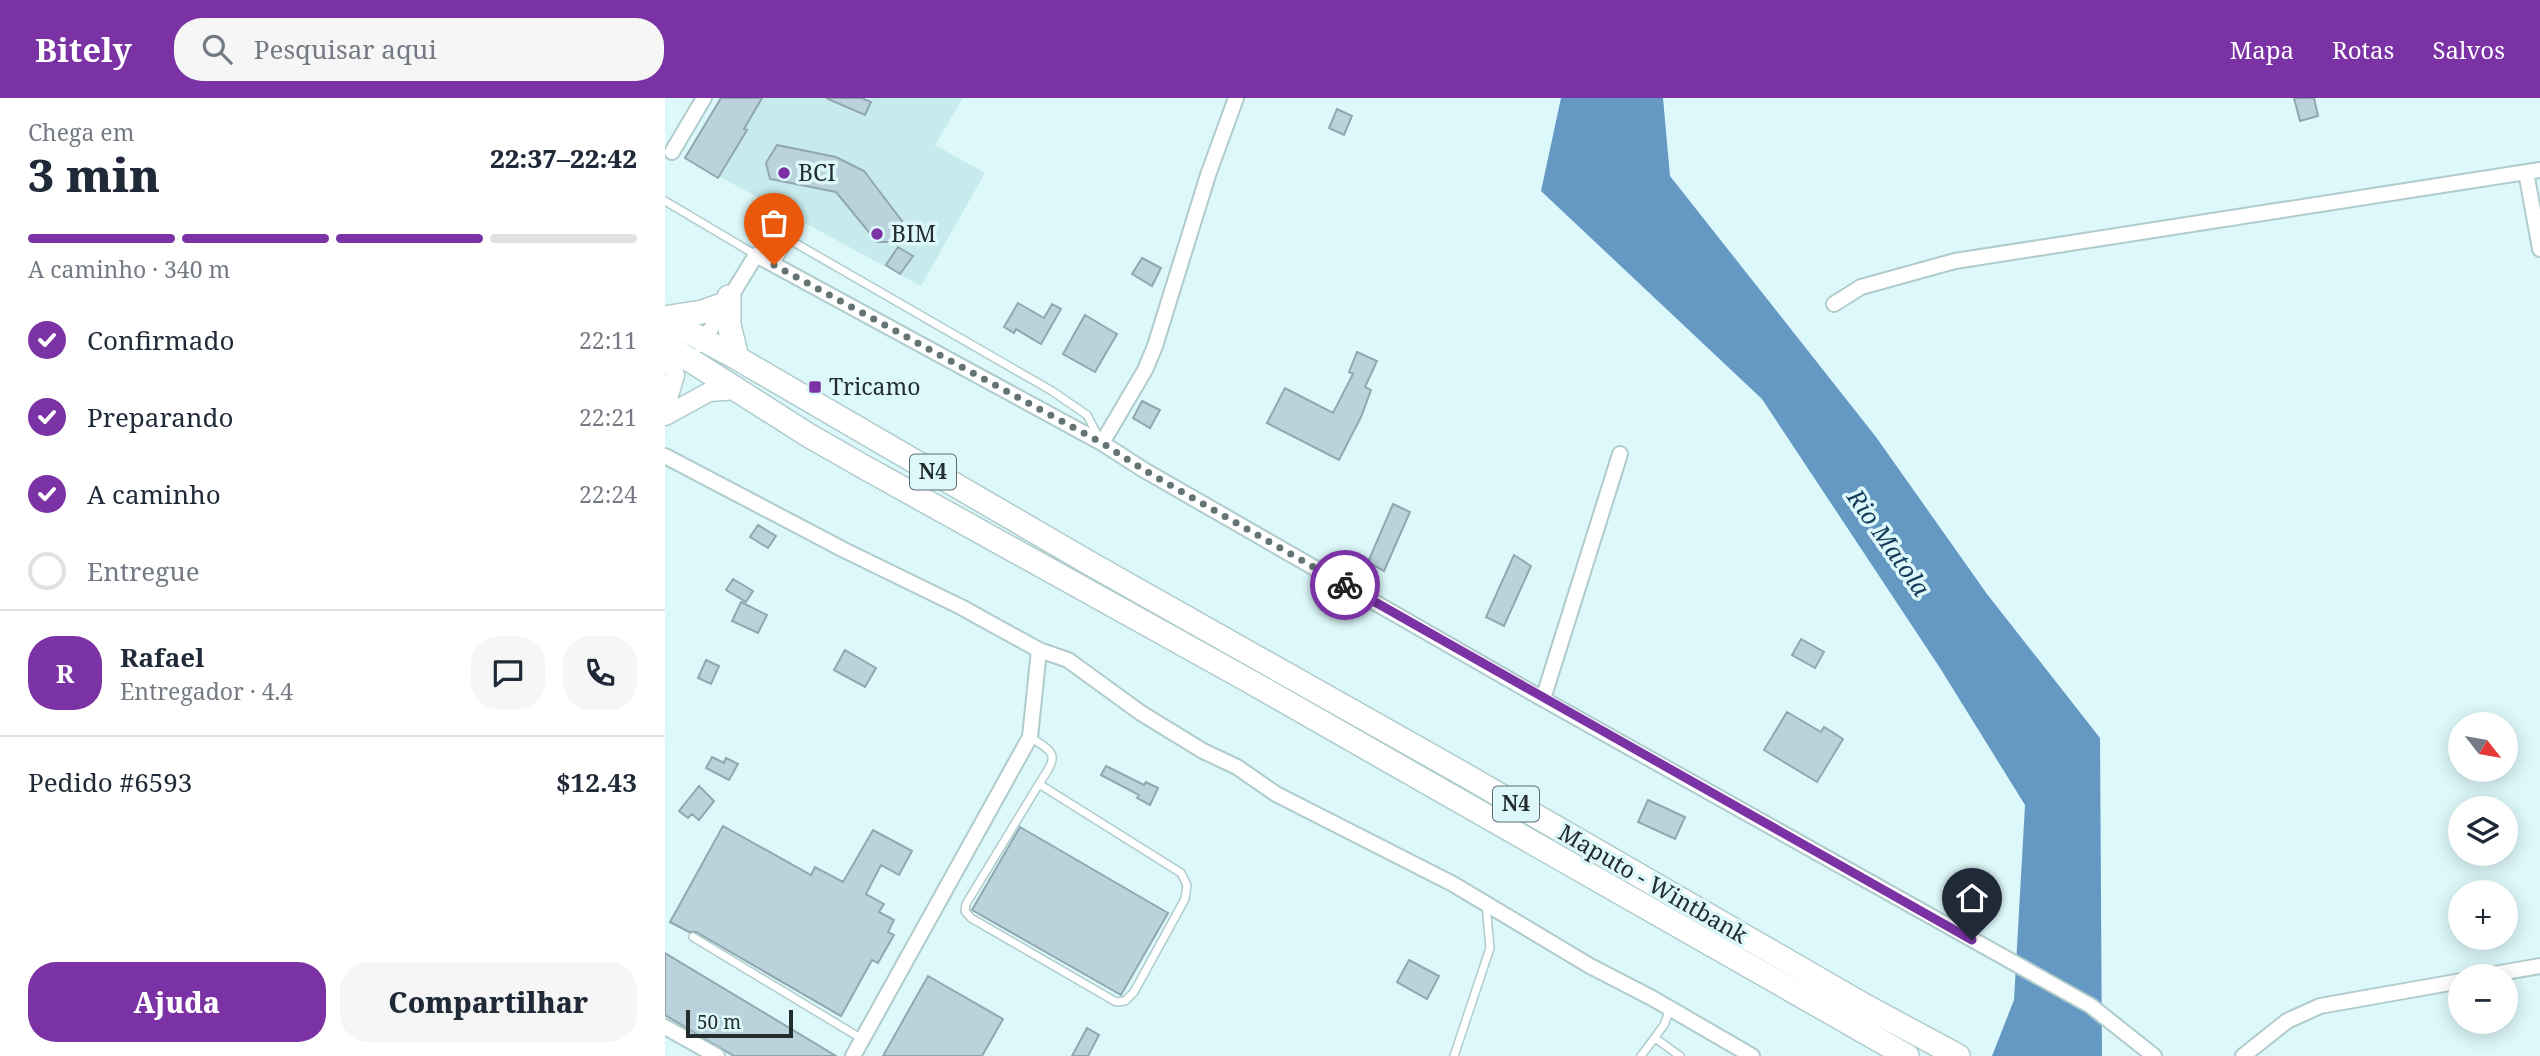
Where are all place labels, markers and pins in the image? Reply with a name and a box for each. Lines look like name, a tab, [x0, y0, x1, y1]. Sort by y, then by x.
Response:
place label: BCI	[798, 156, 836, 188]
marker: BCI	[776, 165, 792, 181]
pin	[744, 193, 804, 265]
place label: BIM	[891, 217, 936, 249]
marker: BIM	[869, 226, 885, 242]
place label: Tricamo	[829, 370, 921, 402]
marker: Tricamo	[807, 379, 823, 395]
pin	[1942, 868, 2002, 940]

